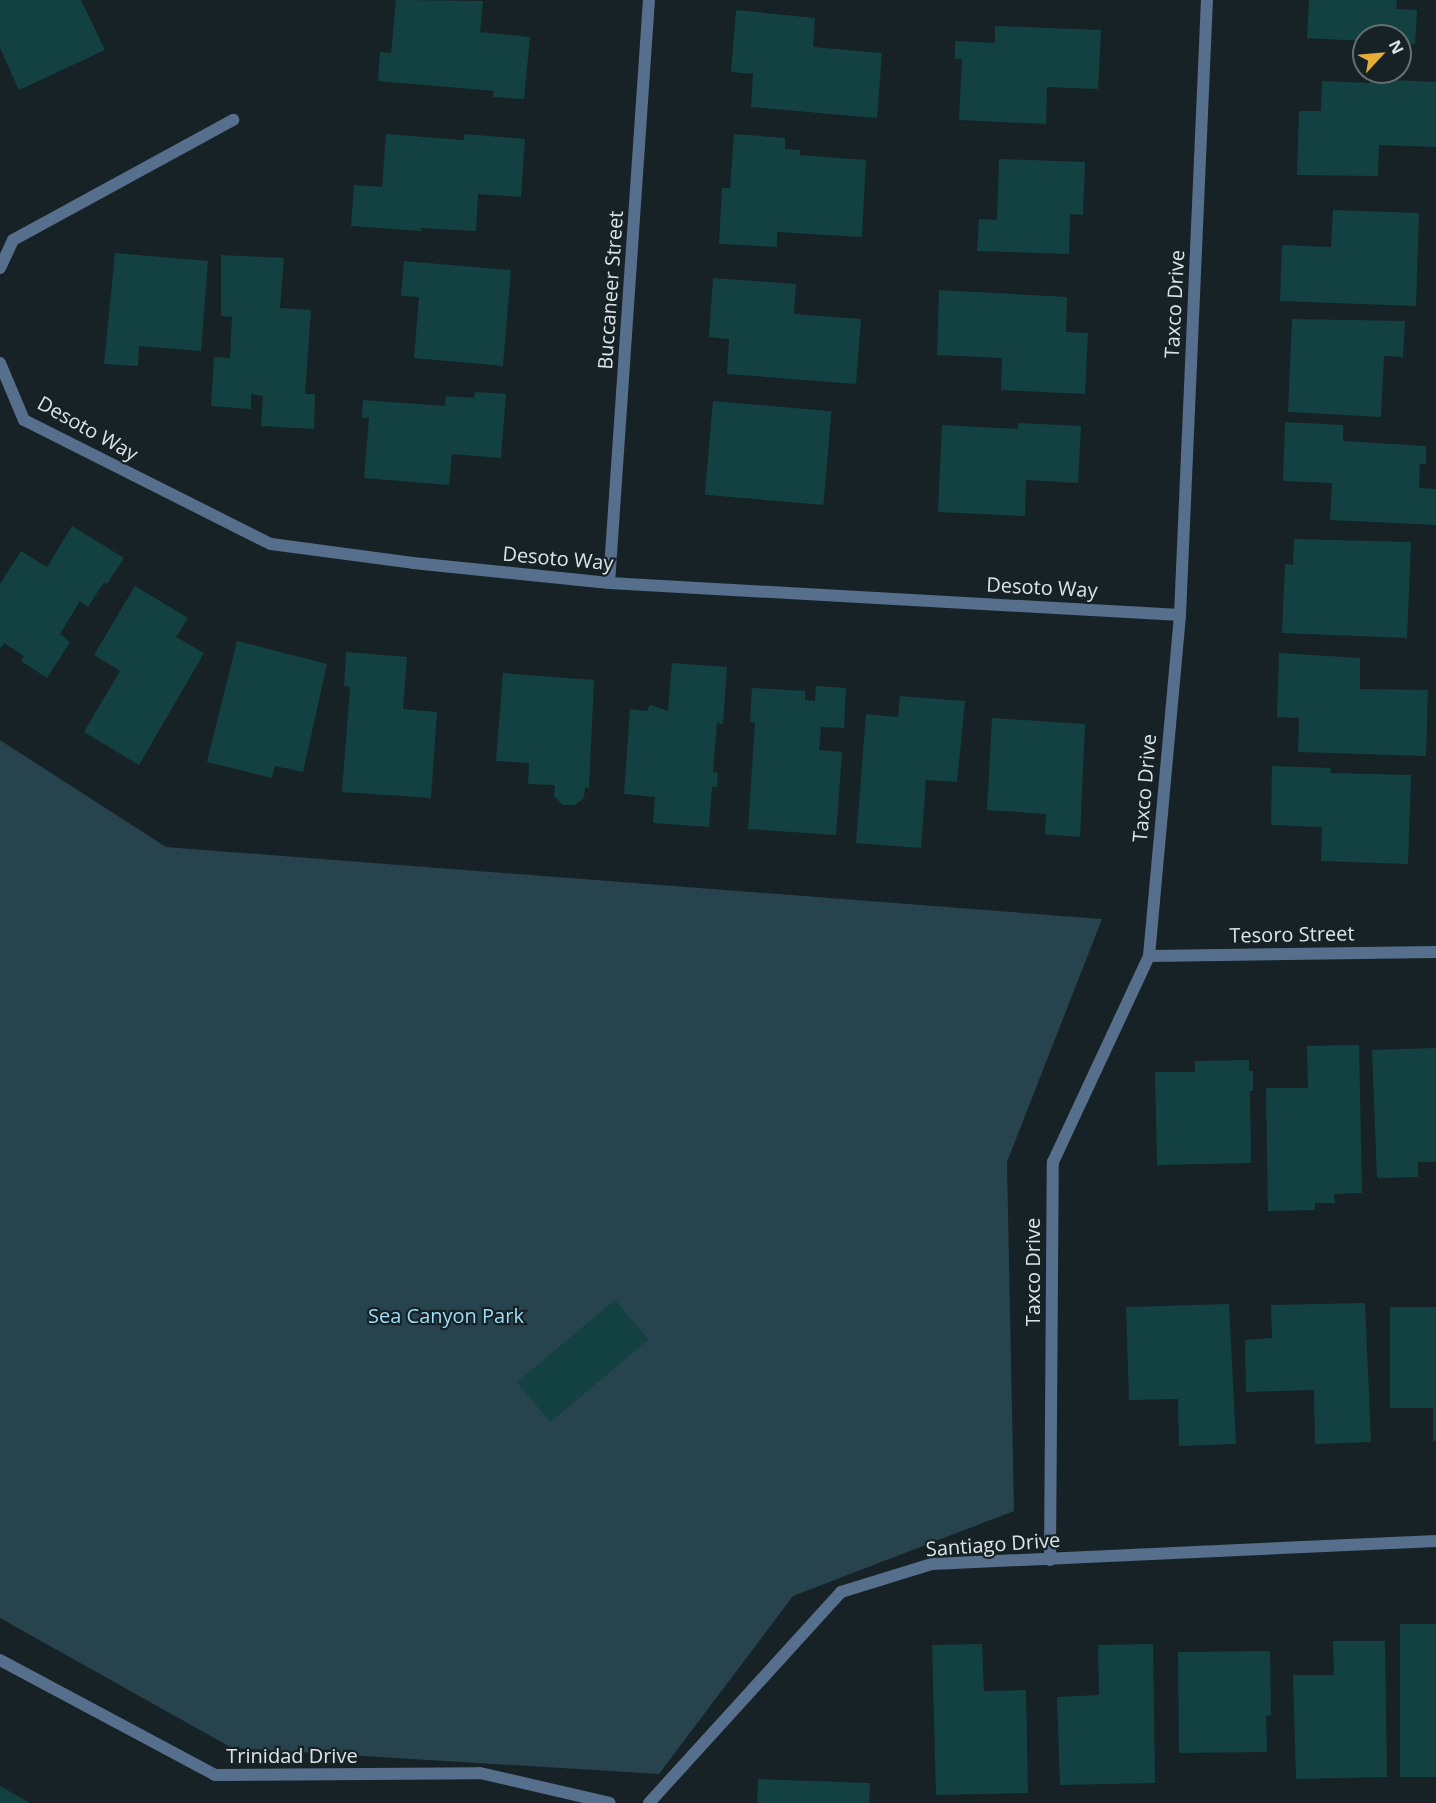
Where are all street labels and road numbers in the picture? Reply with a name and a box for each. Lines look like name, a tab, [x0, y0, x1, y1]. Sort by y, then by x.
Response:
street label: Buccaneer Street	[592, 210, 628, 370]
street label: Taxco Drive	[1159, 249, 1189, 359]
street label: Desoto Way	[34, 391, 142, 465]
street label: Desoto Way	[502, 541, 614, 575]
street label: Desoto Way	[986, 572, 1098, 602]
street label: Taxco Drive	[1127, 733, 1161, 843]
street label: Tesoro Street	[1229, 921, 1355, 947]
street label: Taxco Drive	[1020, 1218, 1044, 1326]
street label: Santiago Drive	[925, 1527, 1061, 1561]
street label: Trinidad Drive	[226, 1743, 358, 1767]

